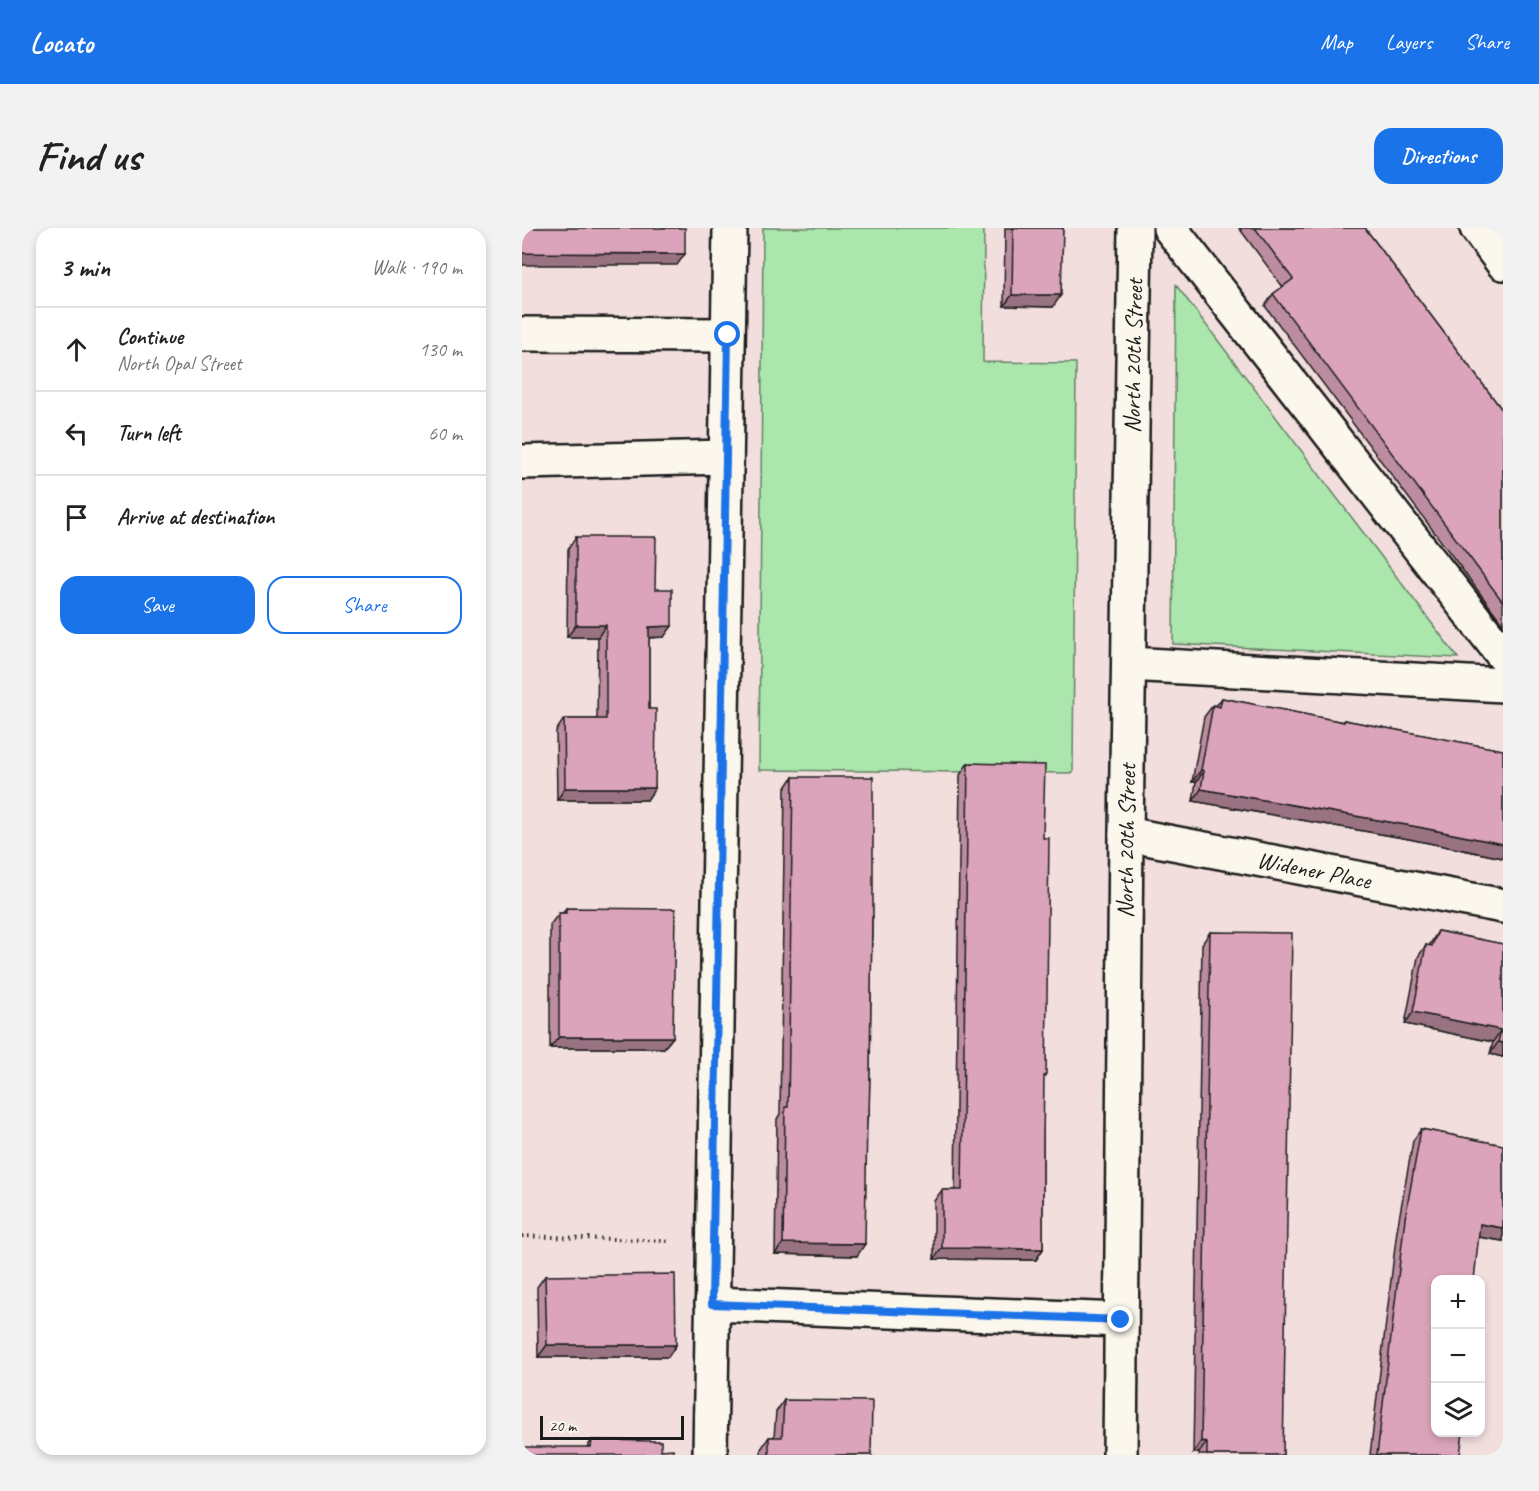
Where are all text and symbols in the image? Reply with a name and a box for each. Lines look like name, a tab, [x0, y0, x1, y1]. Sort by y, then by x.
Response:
text: Locato	[30, 25, 93, 60]
text: Map	[1320, 29, 1353, 55]
text: Layers	[1386, 29, 1432, 55]
text: Share	[1465, 29, 1509, 55]
button: Directions	[1374, 128, 1503, 184]
text: Find us	[36, 130, 141, 183]
text: 3 min	[60, 251, 110, 284]
text: Walk · 190 m	[372, 255, 462, 280]
street label: North 20th Street	[1117, 277, 1149, 433]
route start	[714, 321, 740, 347]
text: Continue	[117, 323, 183, 351]
icon: ahead	[60, 333, 93, 366]
text: 130 m	[419, 337, 462, 362]
text: North Opal Street	[117, 351, 242, 376]
icon: left	[60, 417, 93, 450]
text: Turn left	[117, 419, 181, 447]
text: 60 m	[428, 421, 462, 446]
icon: arrive	[60, 501, 93, 534]
text: Arrive at destination	[117, 503, 274, 531]
button: Save	[60, 576, 255, 634]
button: Share	[267, 576, 462, 634]
street label: North 20th Street	[1110, 762, 1142, 918]
street label: Widener Place	[1255, 844, 1375, 896]
map controls	[1431, 1275, 1485, 1437]
button: +	[1431, 1275, 1485, 1329]
route end	[1107, 1306, 1133, 1332]
button: −	[1431, 1329, 1485, 1383]
button: layers	[1431, 1383, 1485, 1437]
scale bar	[540, 1413, 684, 1440]
text: 20 m	[549, 1416, 576, 1436]

